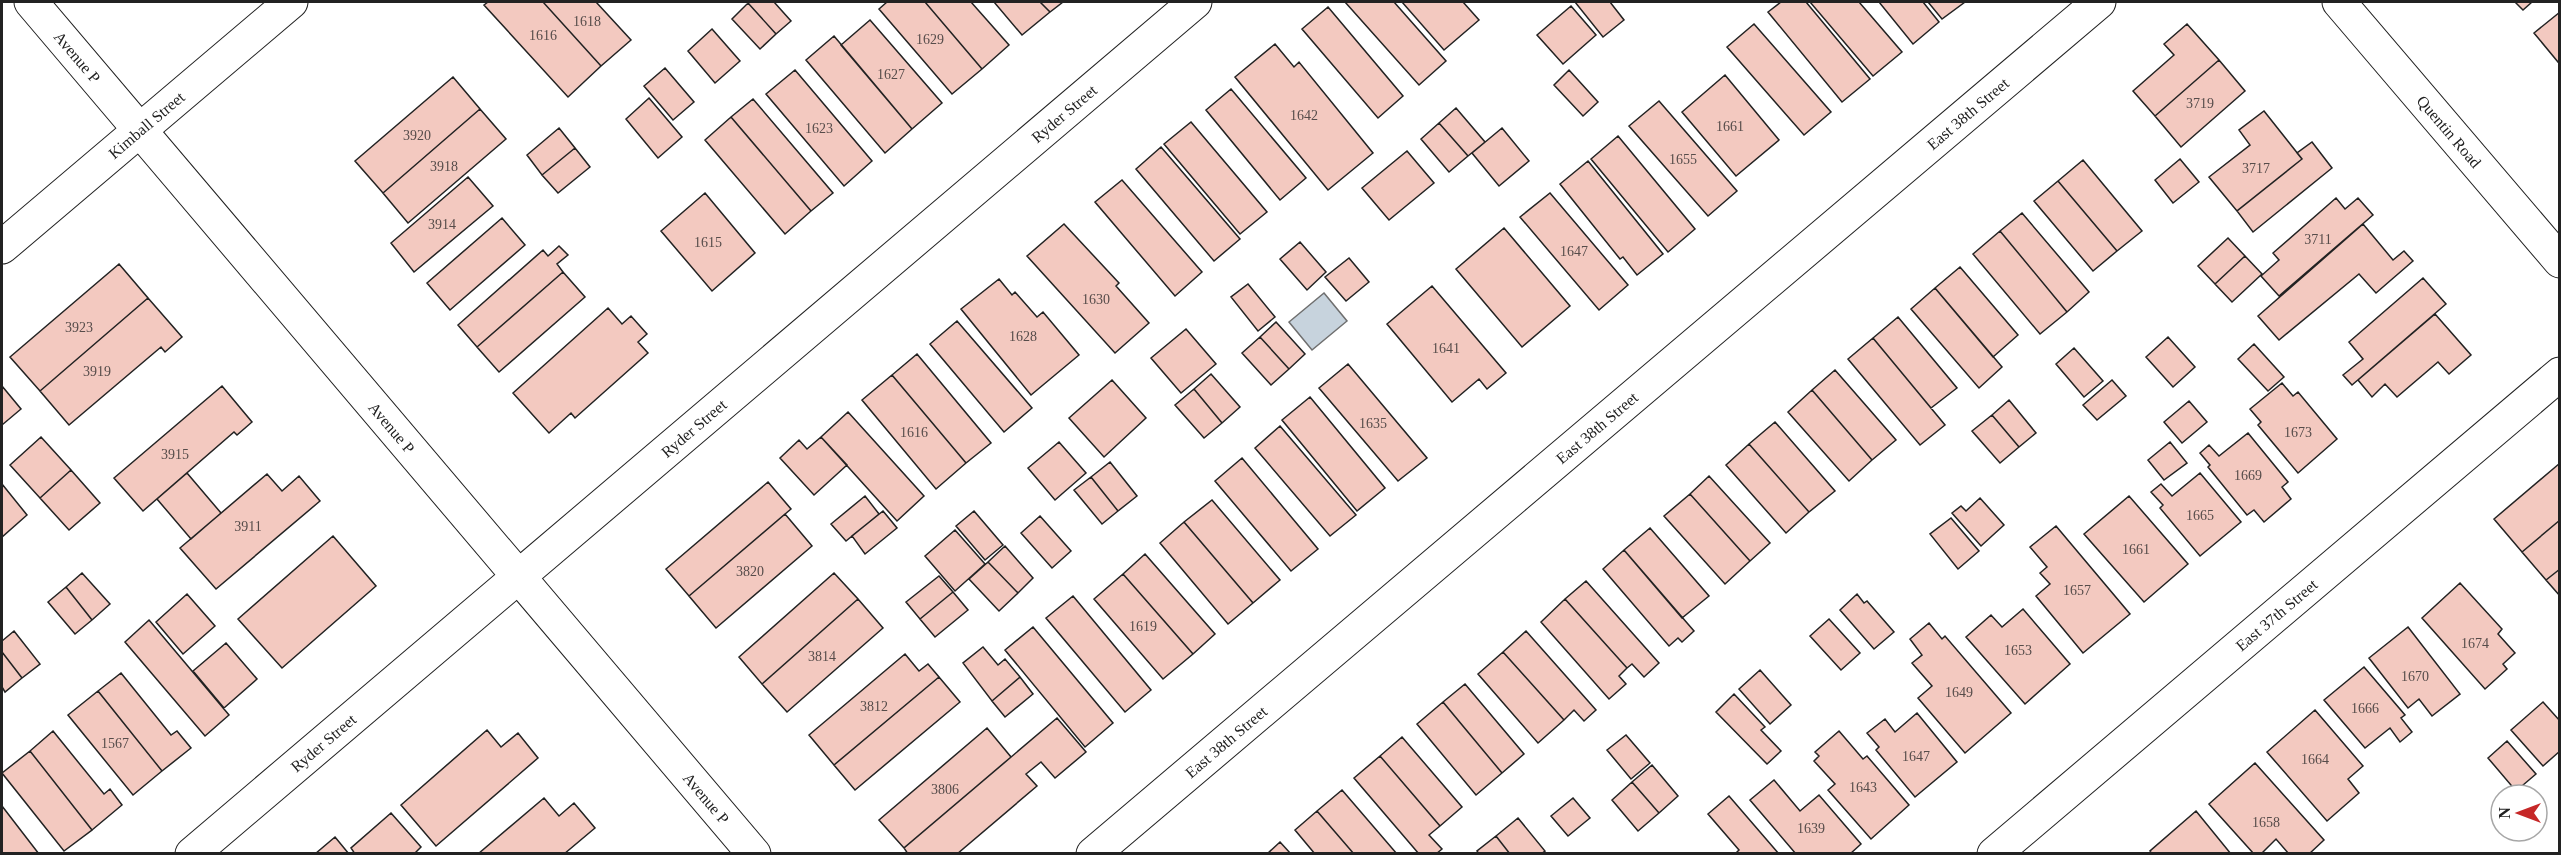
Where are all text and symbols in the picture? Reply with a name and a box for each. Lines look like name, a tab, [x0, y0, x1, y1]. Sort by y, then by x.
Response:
house number: 1618	[573, 14, 601, 29]
street label: Avenue P	[51, 28, 104, 86]
house number: 1616	[529, 28, 557, 43]
house number: 1629	[916, 32, 944, 47]
house number: 1627	[877, 67, 905, 82]
street label: East 38th Street	[1924, 74, 2012, 153]
street label: Ryder Street	[1028, 81, 1101, 146]
street label: Kimball Street	[105, 88, 188, 162]
street label: Quentin Road	[2413, 92, 2484, 171]
house number: 3719	[2186, 96, 2214, 111]
house number: 1642	[1290, 108, 1318, 123]
house number: 1661	[1716, 119, 1744, 134]
house number: 1623	[805, 121, 833, 136]
house number: 3920	[403, 128, 431, 143]
house number: 1655	[1669, 152, 1697, 167]
house number: 3918	[430, 159, 458, 174]
house number: 3717	[2242, 161, 2270, 176]
house number: 3914	[428, 217, 456, 232]
house number: 3711	[2304, 232, 2332, 247]
house number: 1615	[694, 235, 722, 250]
house number: 1647	[1560, 244, 1588, 259]
house number: 1630	[1082, 292, 1110, 307]
house number: 3923	[65, 320, 93, 335]
house number: 1628	[1009, 329, 1037, 344]
house number: 1641	[1432, 341, 1460, 356]
house number: 3919	[83, 364, 111, 379]
street label: East 38th Street	[1553, 388, 1642, 467]
street label: Ryder Street	[658, 396, 730, 461]
street label: Avenue P	[365, 399, 418, 457]
house number: 1635	[1359, 416, 1387, 431]
house number: 1616	[900, 425, 928, 440]
house number: 1673	[2284, 425, 2312, 440]
house number: 3915	[161, 447, 189, 462]
house number: 1669	[2234, 468, 2262, 483]
house number: 1665	[2186, 508, 2214, 523]
house number: 3911	[234, 519, 262, 534]
house number: 1661	[2122, 542, 2150, 557]
house number: 3820	[736, 564, 764, 579]
street label: East 37th Street	[2232, 575, 2321, 654]
house number: 1657	[2063, 583, 2091, 598]
house number: 1619	[1129, 619, 1157, 634]
house number: 1674	[2461, 636, 2489, 651]
house number: 1653	[2004, 643, 2032, 658]
house number: 3814	[808, 649, 836, 664]
house number: 1670	[2401, 669, 2429, 684]
house number: 1649	[1945, 685, 1973, 700]
house number: 3812	[860, 699, 888, 714]
house number: 1666	[2351, 701, 2379, 716]
street label: East 38th Street	[1182, 702, 1271, 781]
street label: Ryder Street	[287, 710, 360, 775]
house number: 1567	[101, 736, 129, 751]
house number: 1647	[1902, 749, 1930, 764]
house number: 1664	[2301, 752, 2329, 767]
street label: Avenue P	[680, 769, 733, 827]
house number: 1643	[1849, 780, 1877, 795]
house number: 3806	[931, 782, 959, 797]
north arrow	[2489, 783, 2549, 843]
text: N	[2496, 807, 2513, 819]
house number: 1658	[2252, 815, 2280, 830]
house number: 1639	[1797, 821, 1825, 836]

